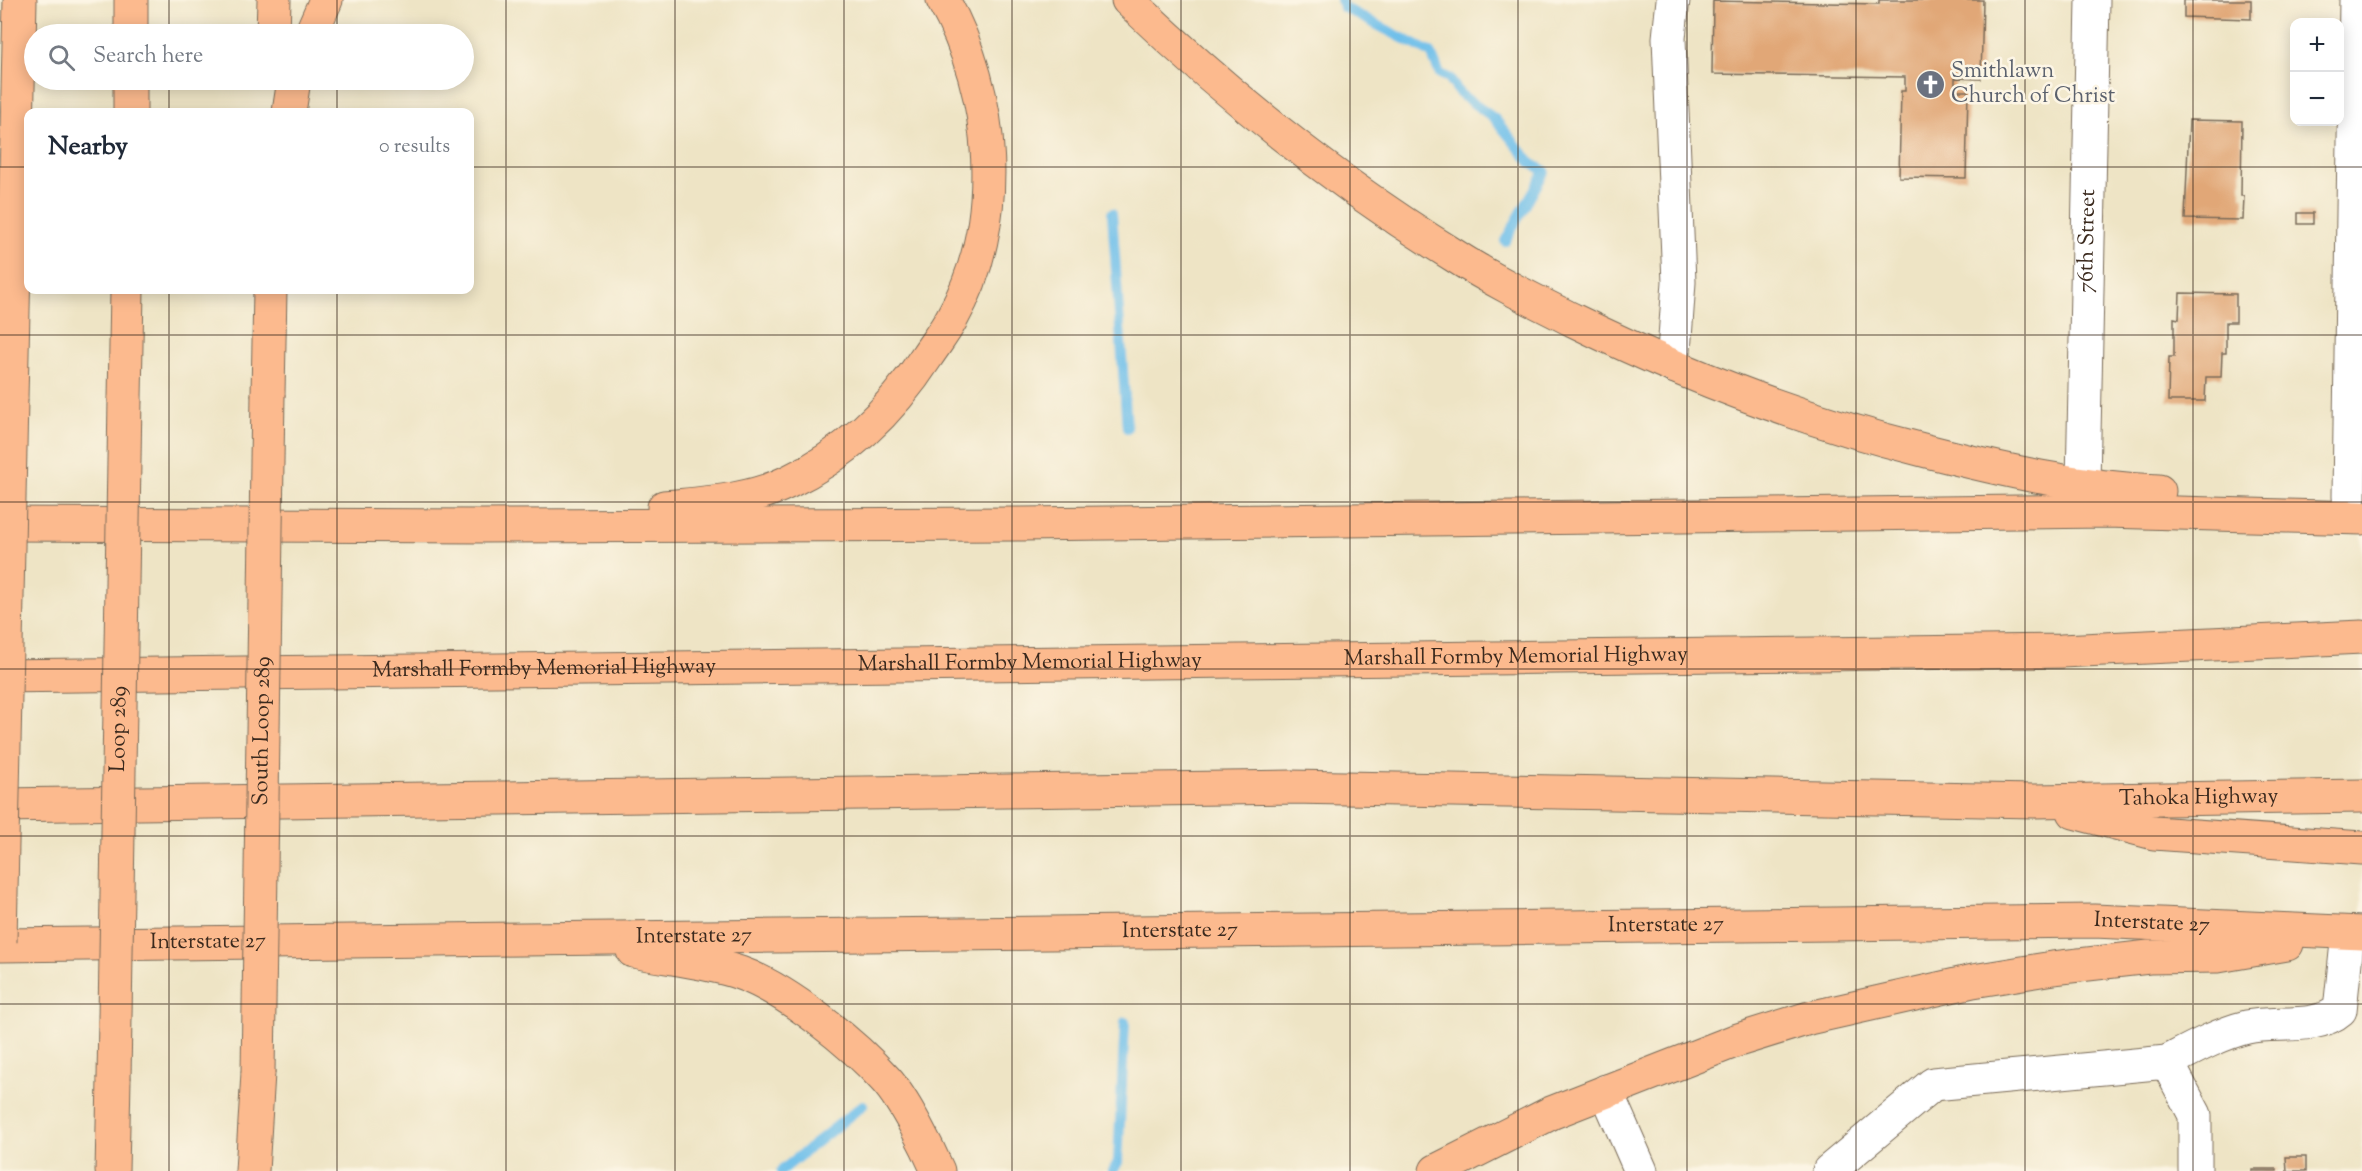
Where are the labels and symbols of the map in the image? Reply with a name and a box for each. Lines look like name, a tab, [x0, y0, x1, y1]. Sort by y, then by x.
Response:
place label: Smithlawn Church of Christ	[1951, 56, 2116, 113]
church icon: Smithlawn Church of Christ	[1914, 69, 1946, 101]
street label: 76th Street	[2071, 188, 2105, 293]
street label: Marshall Formby Memorial Highway	[1344, 640, 1688, 676]
street label: Marshall Formby Memorial Highway	[858, 645, 1202, 682]
street label: Marshall Formby Memorial Highway	[372, 651, 716, 687]
street label: South Loop 289	[246, 656, 280, 806]
street label: Loop 289	[103, 686, 136, 772]
street label: Tahoka Highway	[2119, 781, 2279, 816]
street label: Interstate 27	[2093, 905, 2210, 942]
street label: Interstate 27	[1608, 909, 1724, 943]
street label: Interstate 27	[1122, 915, 1238, 948]
street label: Interstate 27	[636, 920, 752, 954]
street label: Interstate 27	[150, 926, 266, 959]

